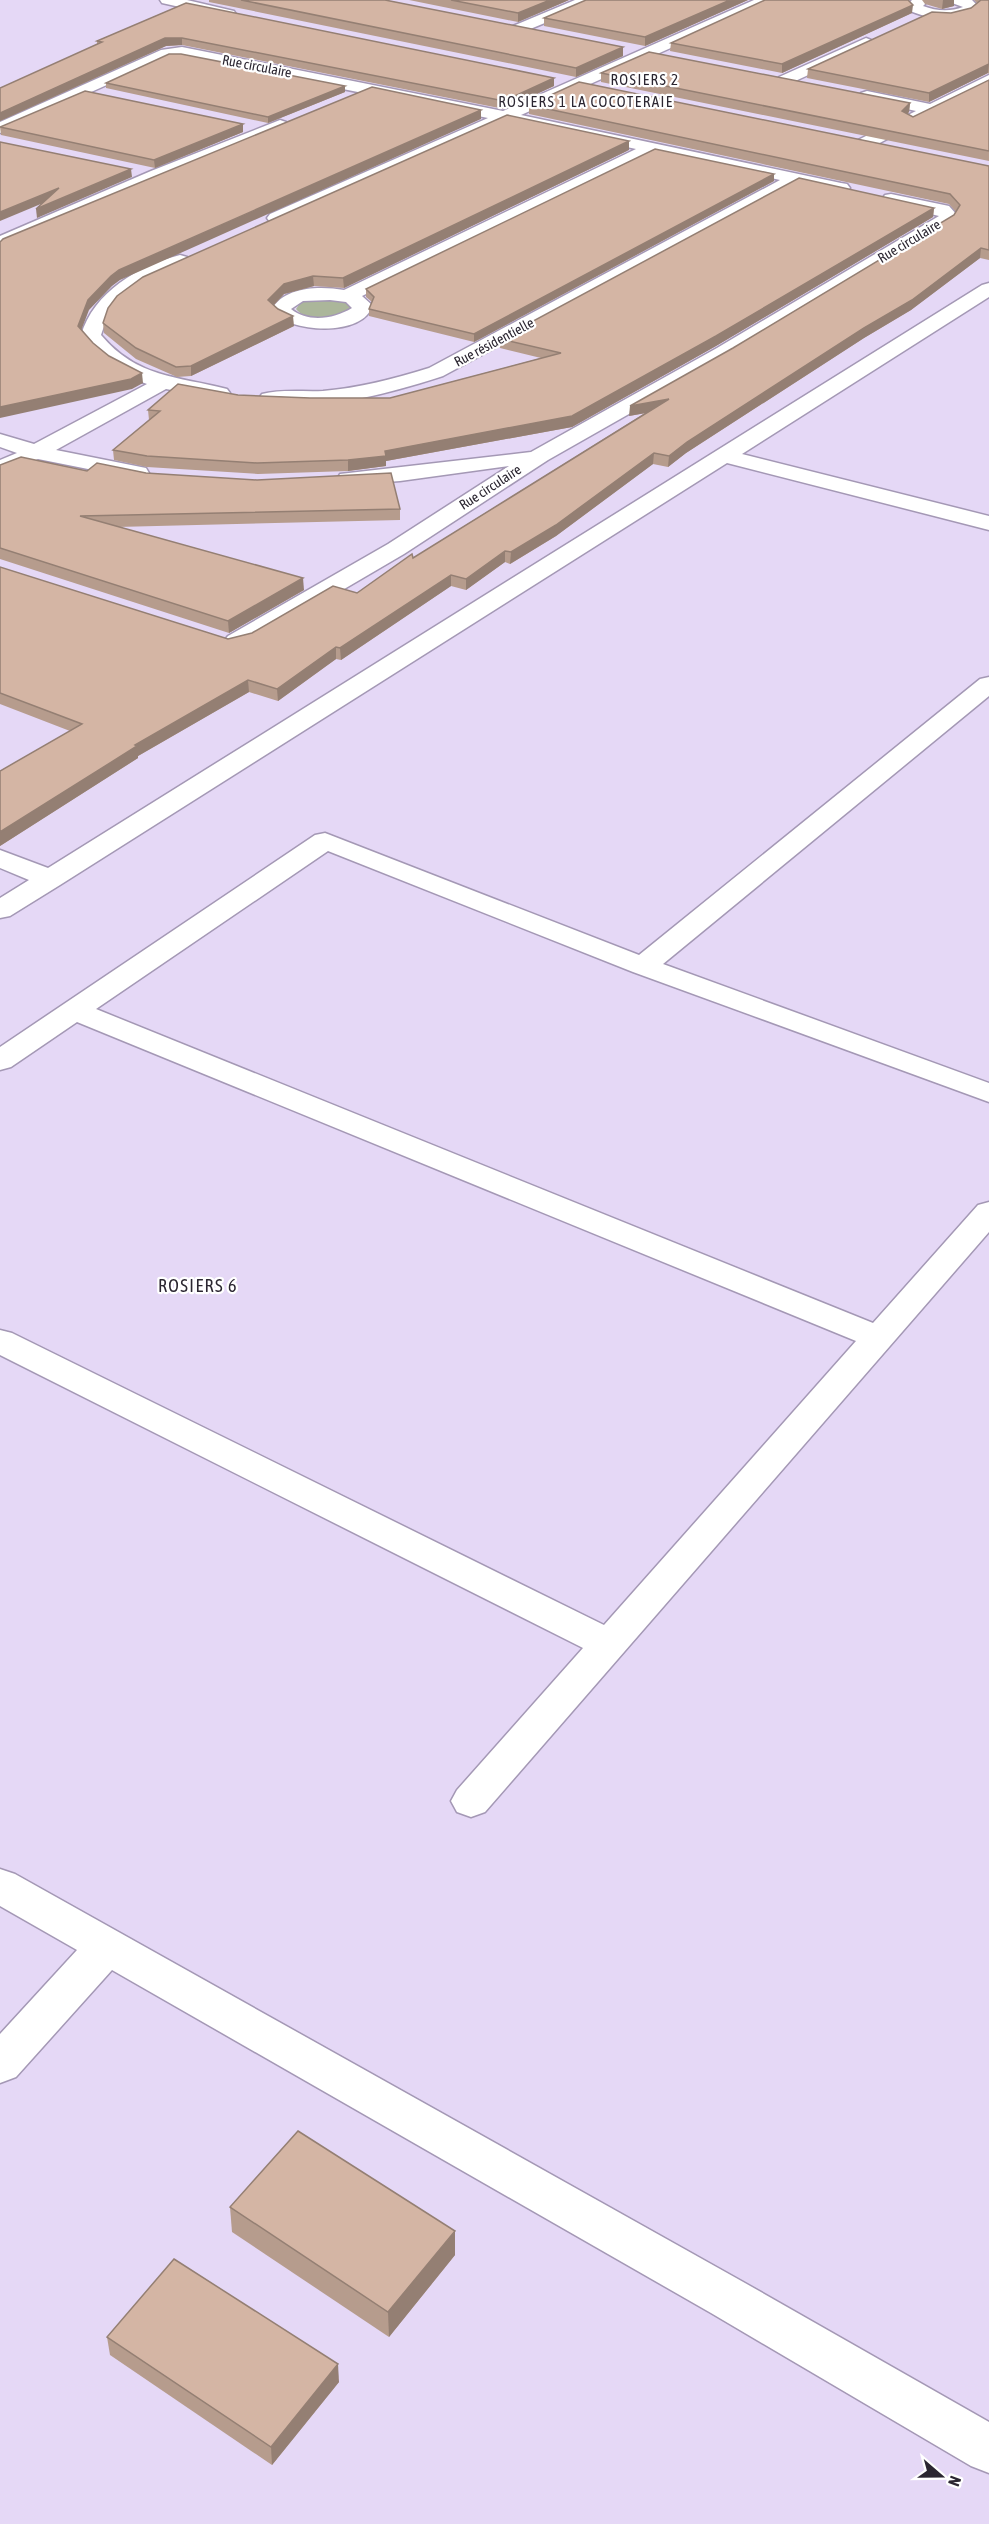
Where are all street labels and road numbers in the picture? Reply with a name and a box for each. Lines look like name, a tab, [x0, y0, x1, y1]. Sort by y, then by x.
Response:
street label: Rue circulaire	[221, 51, 293, 81]
street label: Rue circulaire	[875, 216, 943, 266]
street label: Rue résidentielle	[452, 314, 536, 370]
street label: Rue circulaire	[456, 461, 524, 513]

